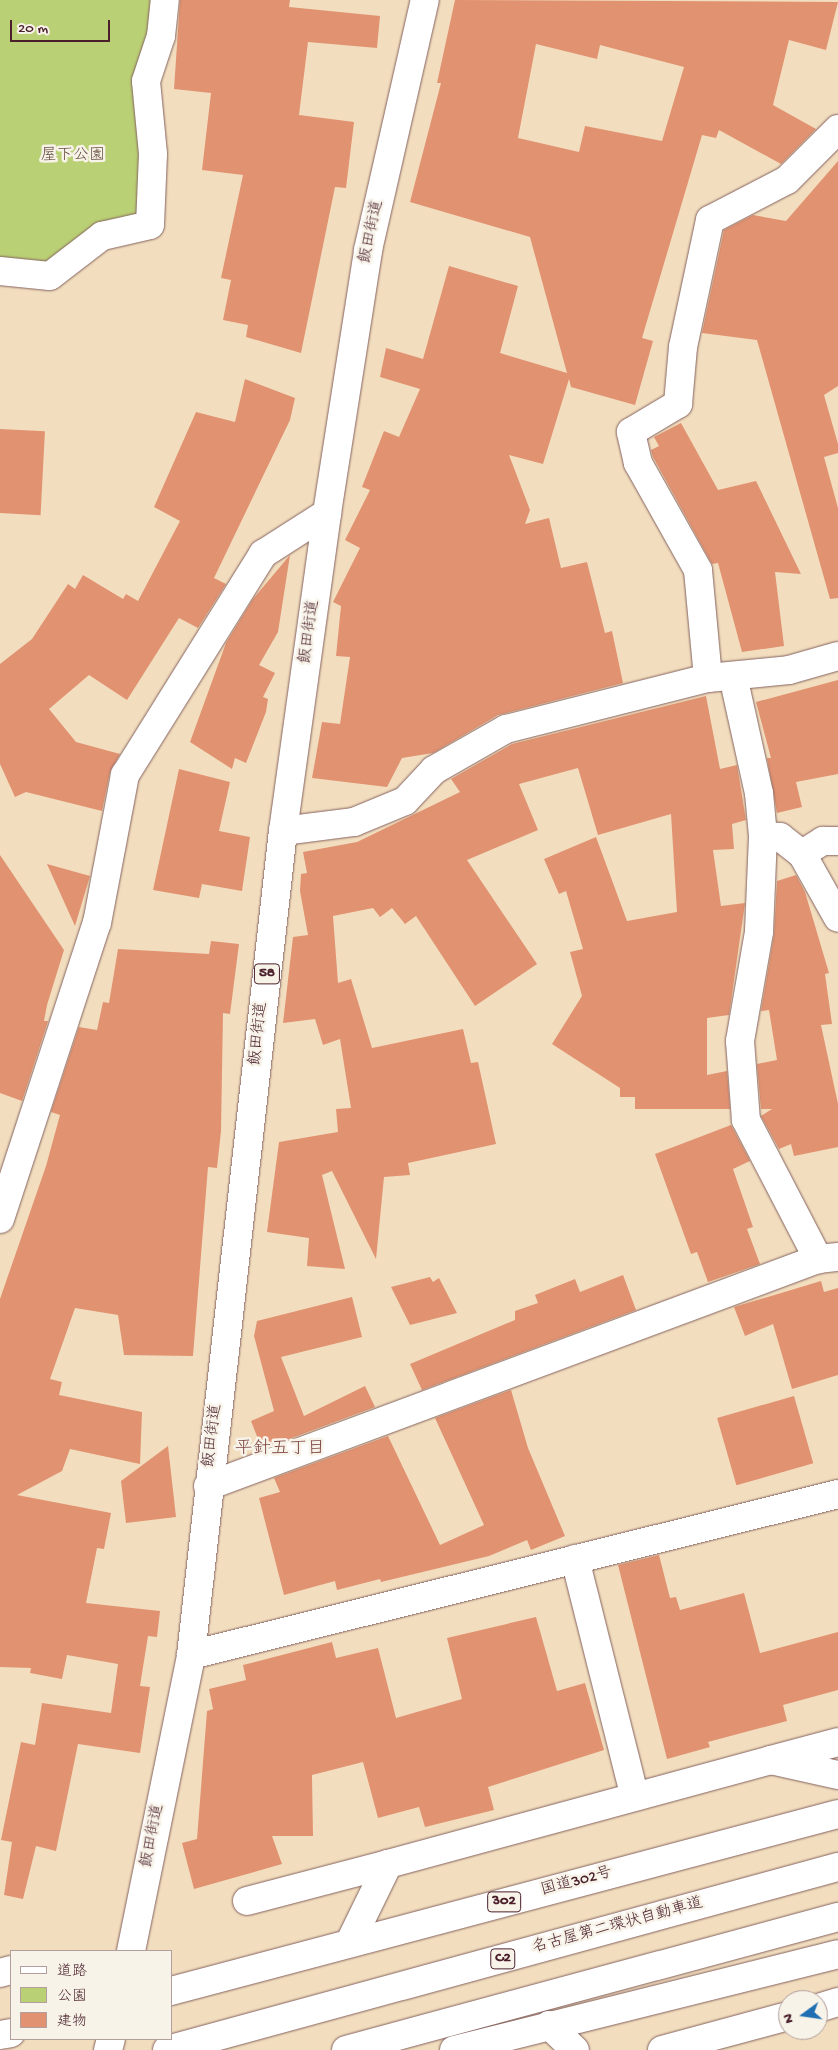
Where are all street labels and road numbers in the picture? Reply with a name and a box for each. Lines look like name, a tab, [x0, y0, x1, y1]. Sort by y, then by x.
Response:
street label: 飯田街道	[357, 199, 389, 265]
street label: 飯田街道	[297, 599, 325, 665]
road number: 58	[253, 962, 281, 986]
street label: 飯田街道	[247, 1001, 273, 1067]
street label: 飯田街道	[201, 1403, 227, 1469]
street label: 飯田街道	[138, 1803, 170, 1869]
street label: 国道302号	[539, 1864, 615, 1902]
road number: 302	[486, 1890, 522, 1914]
street label: 名古屋第二環状自動車道	[531, 1895, 705, 1959]
road number: C2	[489, 1946, 517, 1972]

